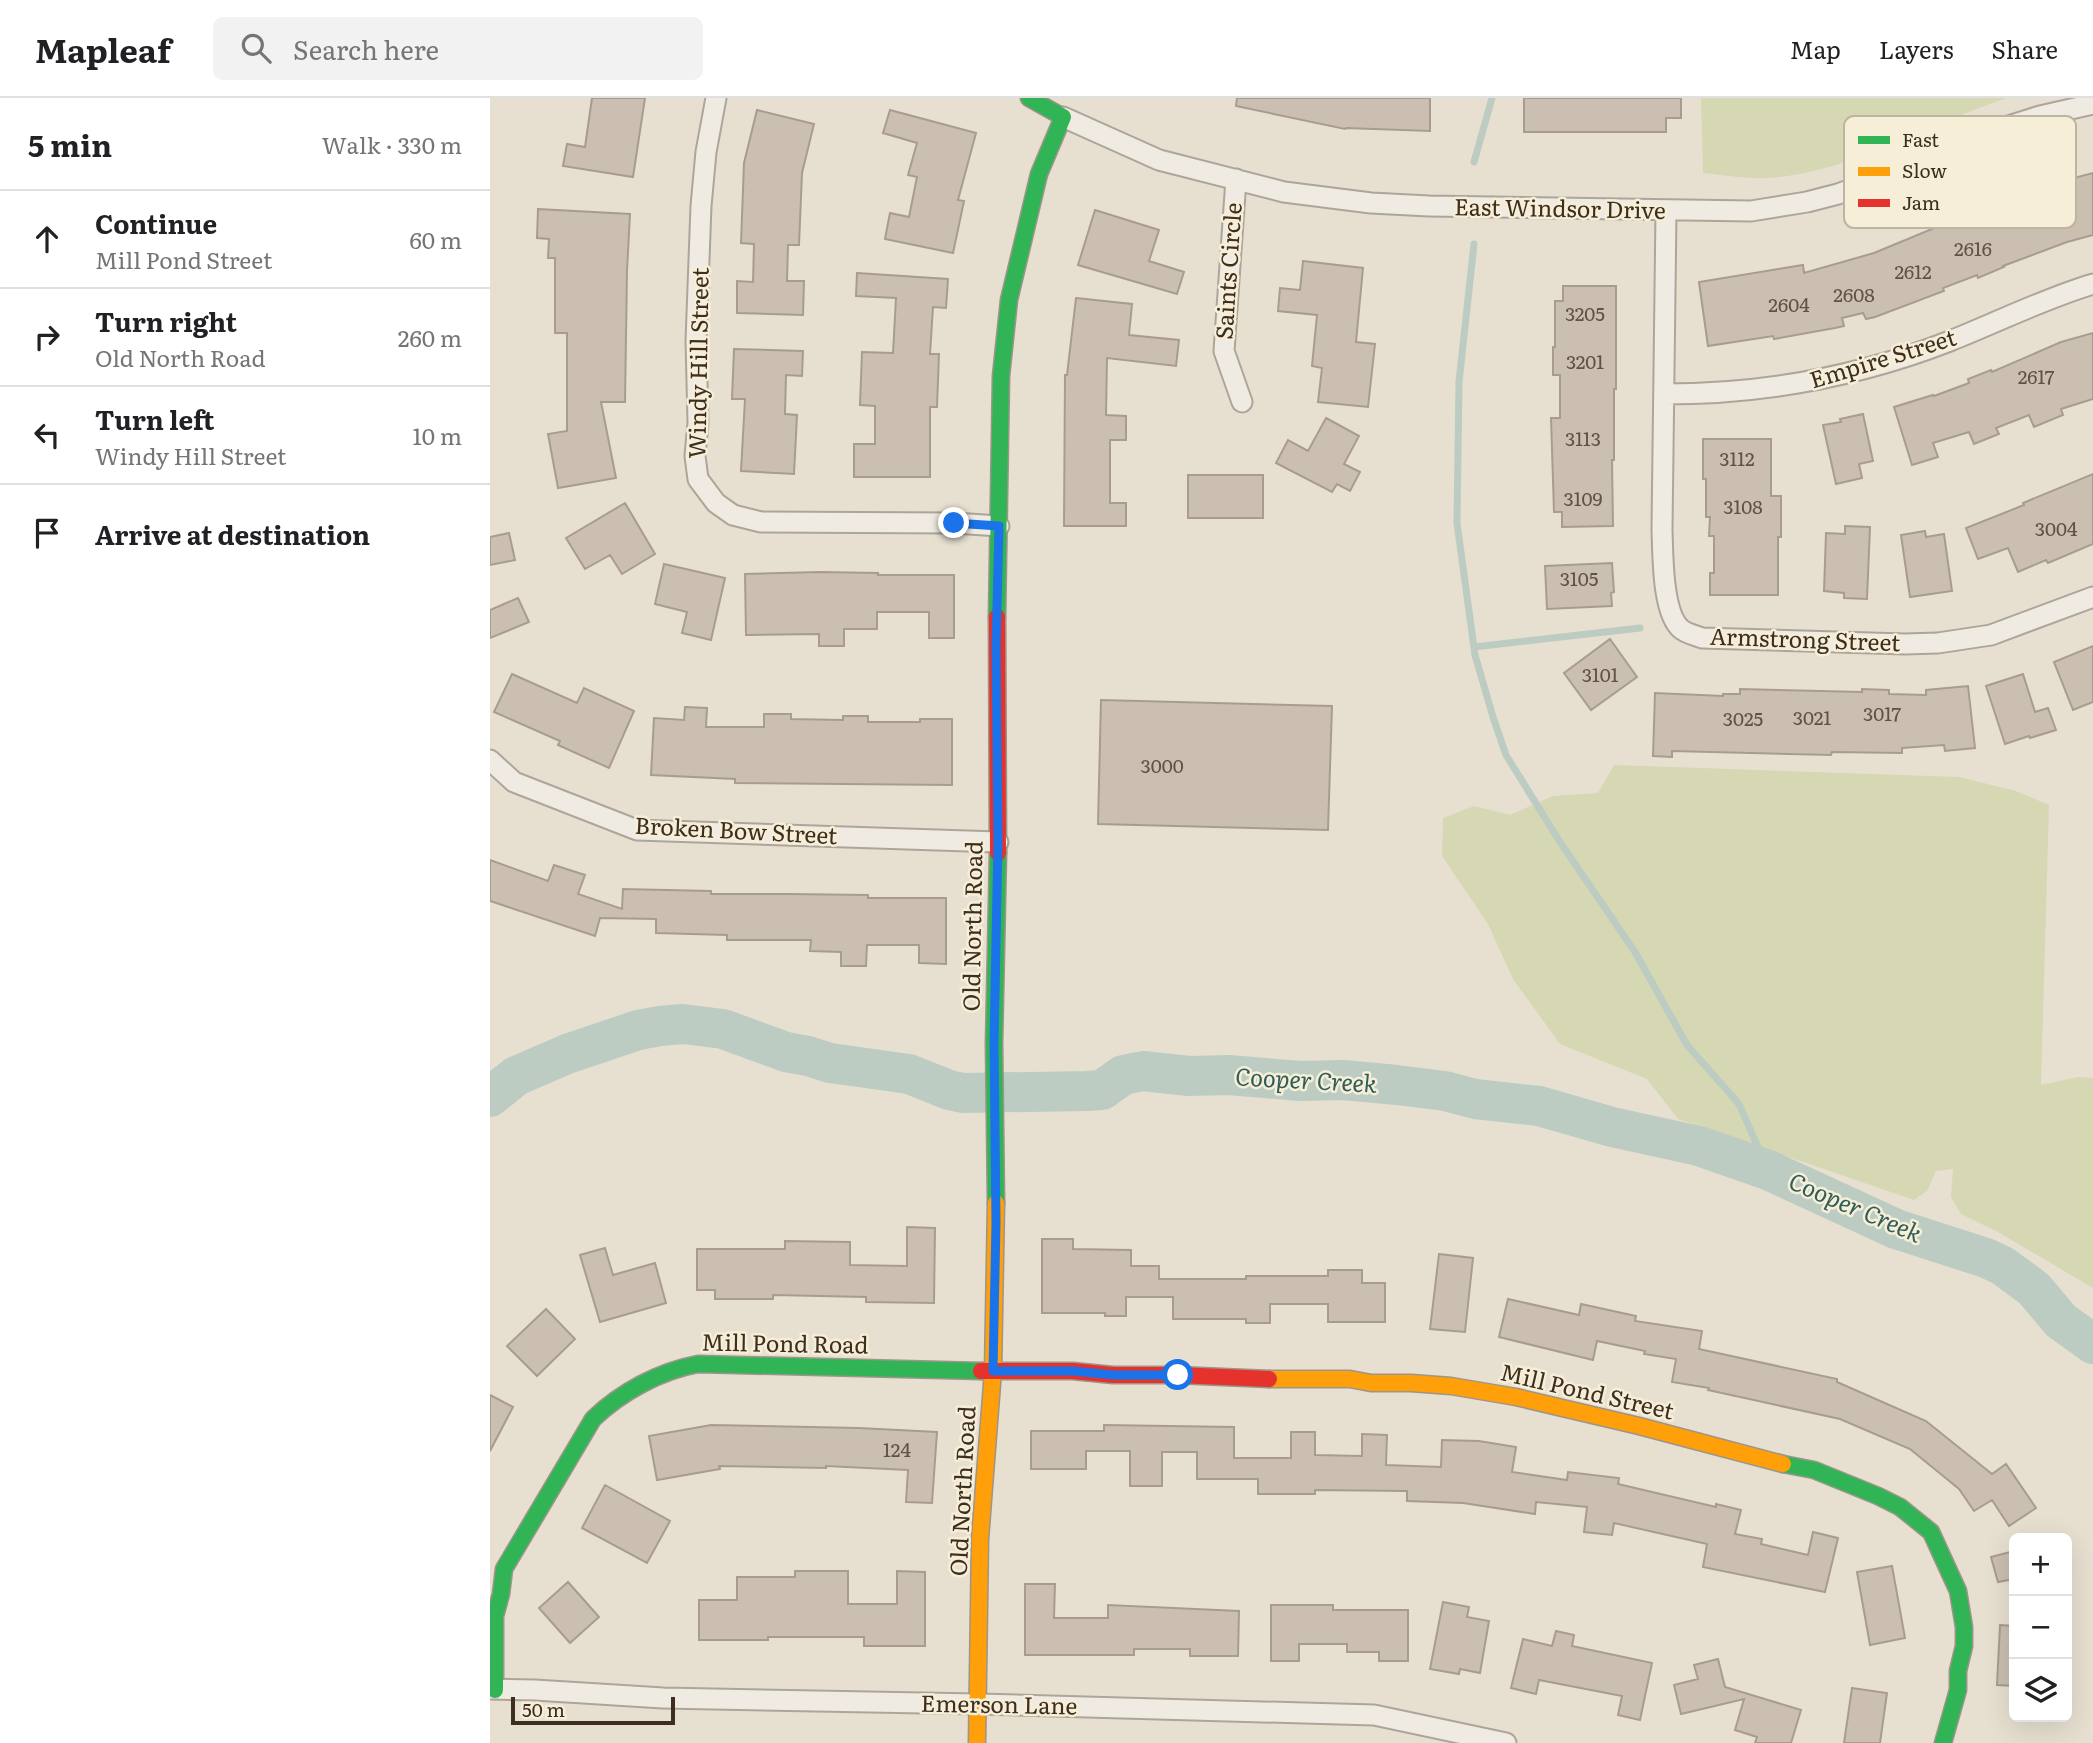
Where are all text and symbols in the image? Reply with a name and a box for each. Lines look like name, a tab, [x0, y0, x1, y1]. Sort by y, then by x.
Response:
search box	[213, 17, 703, 80]
text: Mapleaf	[35, 24, 171, 73]
icon: search	[237, 29, 275, 67]
text: Search here	[293, 29, 439, 68]
text: Map	[1790, 31, 1841, 66]
text: Layers	[1879, 31, 1953, 66]
text: Share	[1991, 31, 2058, 66]
legend	[1844, 116, 2076, 228]
text: 5 min	[28, 122, 112, 166]
text: Fast	[1902, 125, 1939, 153]
text: Walk · 330 m	[322, 127, 462, 161]
text: Slow	[1902, 156, 1947, 184]
street label: East Windsor Drive	[1454, 188, 1666, 226]
text: Jam	[1902, 188, 1940, 216]
street label: Saints Circle	[1205, 201, 1249, 340]
text: Continue	[95, 203, 217, 242]
icon: ahead	[28, 220, 66, 258]
text: 60 m	[409, 222, 462, 256]
house number: 2616	[1954, 234, 1992, 262]
text: Mill Pond Street	[95, 242, 272, 276]
house number: 2612	[1894, 257, 1932, 285]
street label: Windy Hill Street	[678, 266, 716, 459]
house number: 2608	[1833, 280, 1875, 308]
house number: 2604	[1768, 290, 1810, 318]
house number: 3205	[1565, 299, 1605, 327]
text: Turn right	[95, 301, 237, 340]
icon: right	[28, 318, 66, 356]
street label: Empire Street	[1805, 318, 1961, 396]
text: 260 m	[398, 320, 462, 354]
text: Old North Road	[95, 340, 266, 374]
house number: 3201	[1566, 347, 1604, 375]
house number: 2617	[2018, 362, 2055, 390]
text: Turn left	[95, 399, 214, 438]
icon: left	[28, 416, 66, 454]
text: 10 m	[412, 418, 462, 452]
house number: 3113	[1565, 424, 1601, 452]
text: Windy Hill Street	[95, 438, 286, 472]
house number: 3112	[1719, 444, 1755, 472]
house number: 3109	[1564, 484, 1603, 512]
house number: 3108	[1723, 492, 1763, 520]
route end	[938, 507, 969, 538]
icon: arrive	[28, 514, 66, 552]
text: Arrive at destination	[95, 514, 370, 553]
house number: 3004	[2035, 514, 2078, 542]
house number: 3105	[1560, 564, 1599, 592]
street label: Armstrong Street	[1709, 618, 1902, 658]
house number: 3101	[1582, 660, 1619, 688]
house number: 3017	[1863, 699, 1901, 727]
house number: 3021	[1793, 703, 1831, 731]
house number: 3025	[1723, 704, 1764, 732]
house number: 3000	[1140, 751, 1184, 779]
street label: Broken Bow Street	[634, 807, 839, 851]
street label: Old North Road	[953, 840, 989, 1011]
water label: Cooper Creek	[1234, 1057, 1379, 1100]
water label: Cooper Creek	[1784, 1162, 1929, 1250]
street label: Mill Pond Road	[701, 1324, 869, 1360]
street label: Mill Pond Street	[1497, 1354, 1678, 1427]
route start	[1162, 1359, 1193, 1390]
street label: Old North Road	[940, 1405, 982, 1577]
house number: 124	[883, 1435, 911, 1463]
map controls	[2009, 1533, 2072, 1722]
button: +	[2009, 1533, 2072, 1596]
button: −	[2009, 1596, 2072, 1659]
button: layers	[2009, 1659, 2072, 1722]
street label: Emerson Lane	[920, 1685, 1078, 1721]
scale bar	[511, 1694, 676, 1726]
text: 50 m	[522, 1695, 565, 1723]

